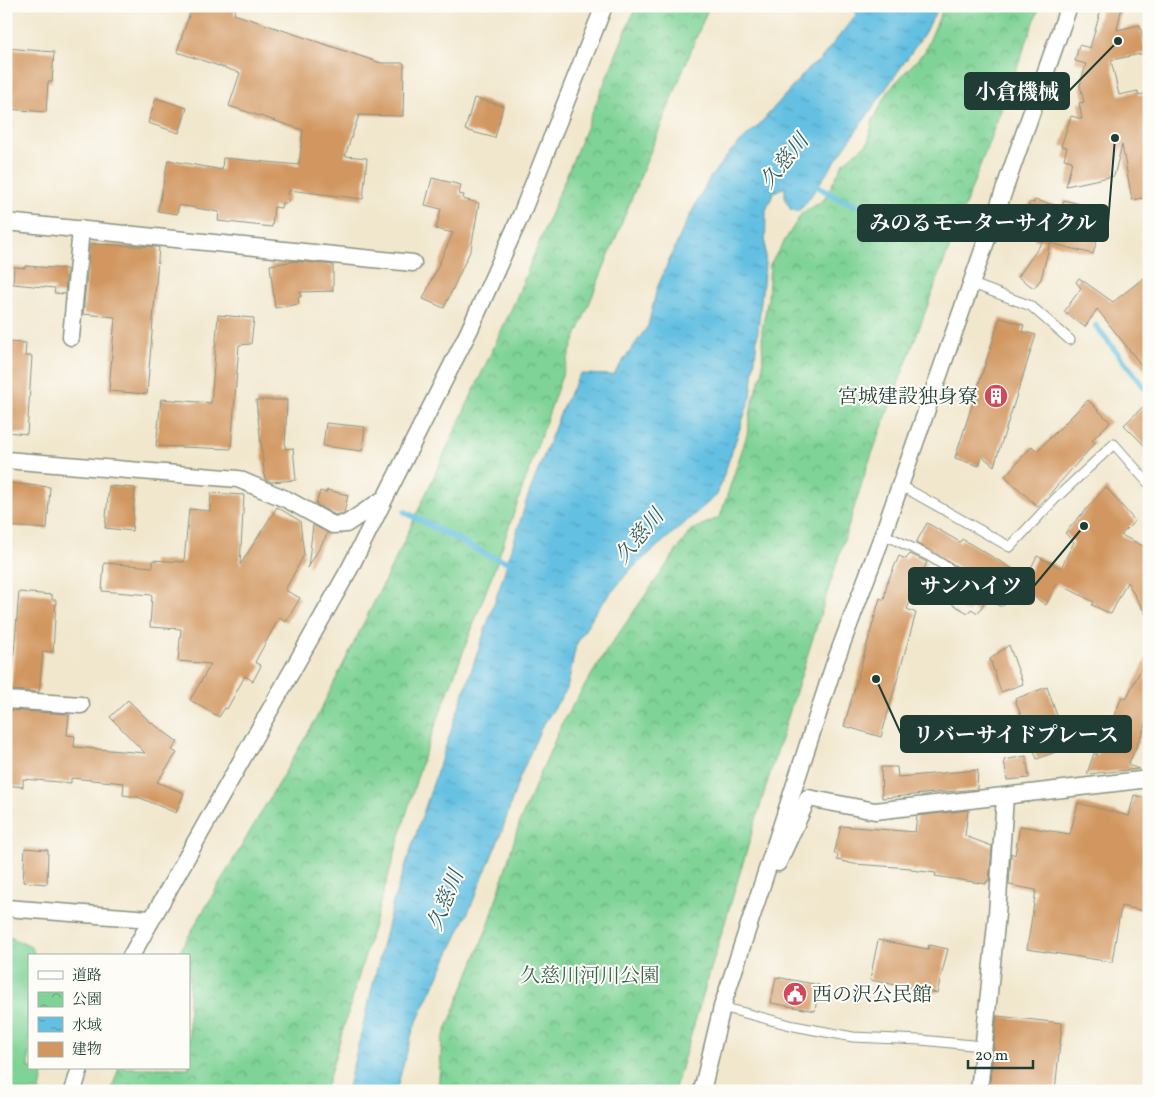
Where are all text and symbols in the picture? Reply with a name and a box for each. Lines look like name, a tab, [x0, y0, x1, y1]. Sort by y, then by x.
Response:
callout: 小倉機械	[965, 73, 1069, 109]
text: 小倉機械	[975, 79, 1059, 108]
water label: 久慈川	[754, 127, 818, 196]
callout: みのるモーターサイクル	[858, 205, 1108, 241]
text: みのるモーターサイクル	[869, 210, 1097, 239]
building icon: 宮城建設独身寮	[983, 383, 1009, 409]
place label: 宮城建設独身寮	[838, 384, 978, 412]
water label: 久慈川	[609, 502, 673, 570]
callout: サンハイツ	[909, 568, 1034, 604]
text: サンハイツ	[920, 573, 1022, 602]
callout: リバーサイドプレース	[901, 716, 1131, 752]
text: リバーサイドプレース	[913, 722, 1119, 751]
water label: 久慈川	[421, 864, 472, 935]
legend	[28, 954, 190, 1070]
park label: 久慈川河川公園	[520, 963, 660, 991]
text: 道路	[72, 966, 102, 987]
public building icon: 西の沢公民館	[782, 981, 808, 1007]
place label: 西の沢公民館	[812, 982, 932, 1010]
text: 公園	[72, 990, 102, 1011]
text: 水域	[72, 1016, 102, 1037]
scale bar	[968, 1037, 1032, 1069]
text: 建物	[72, 1040, 102, 1061]
text: 20 m	[975, 1046, 1008, 1067]

